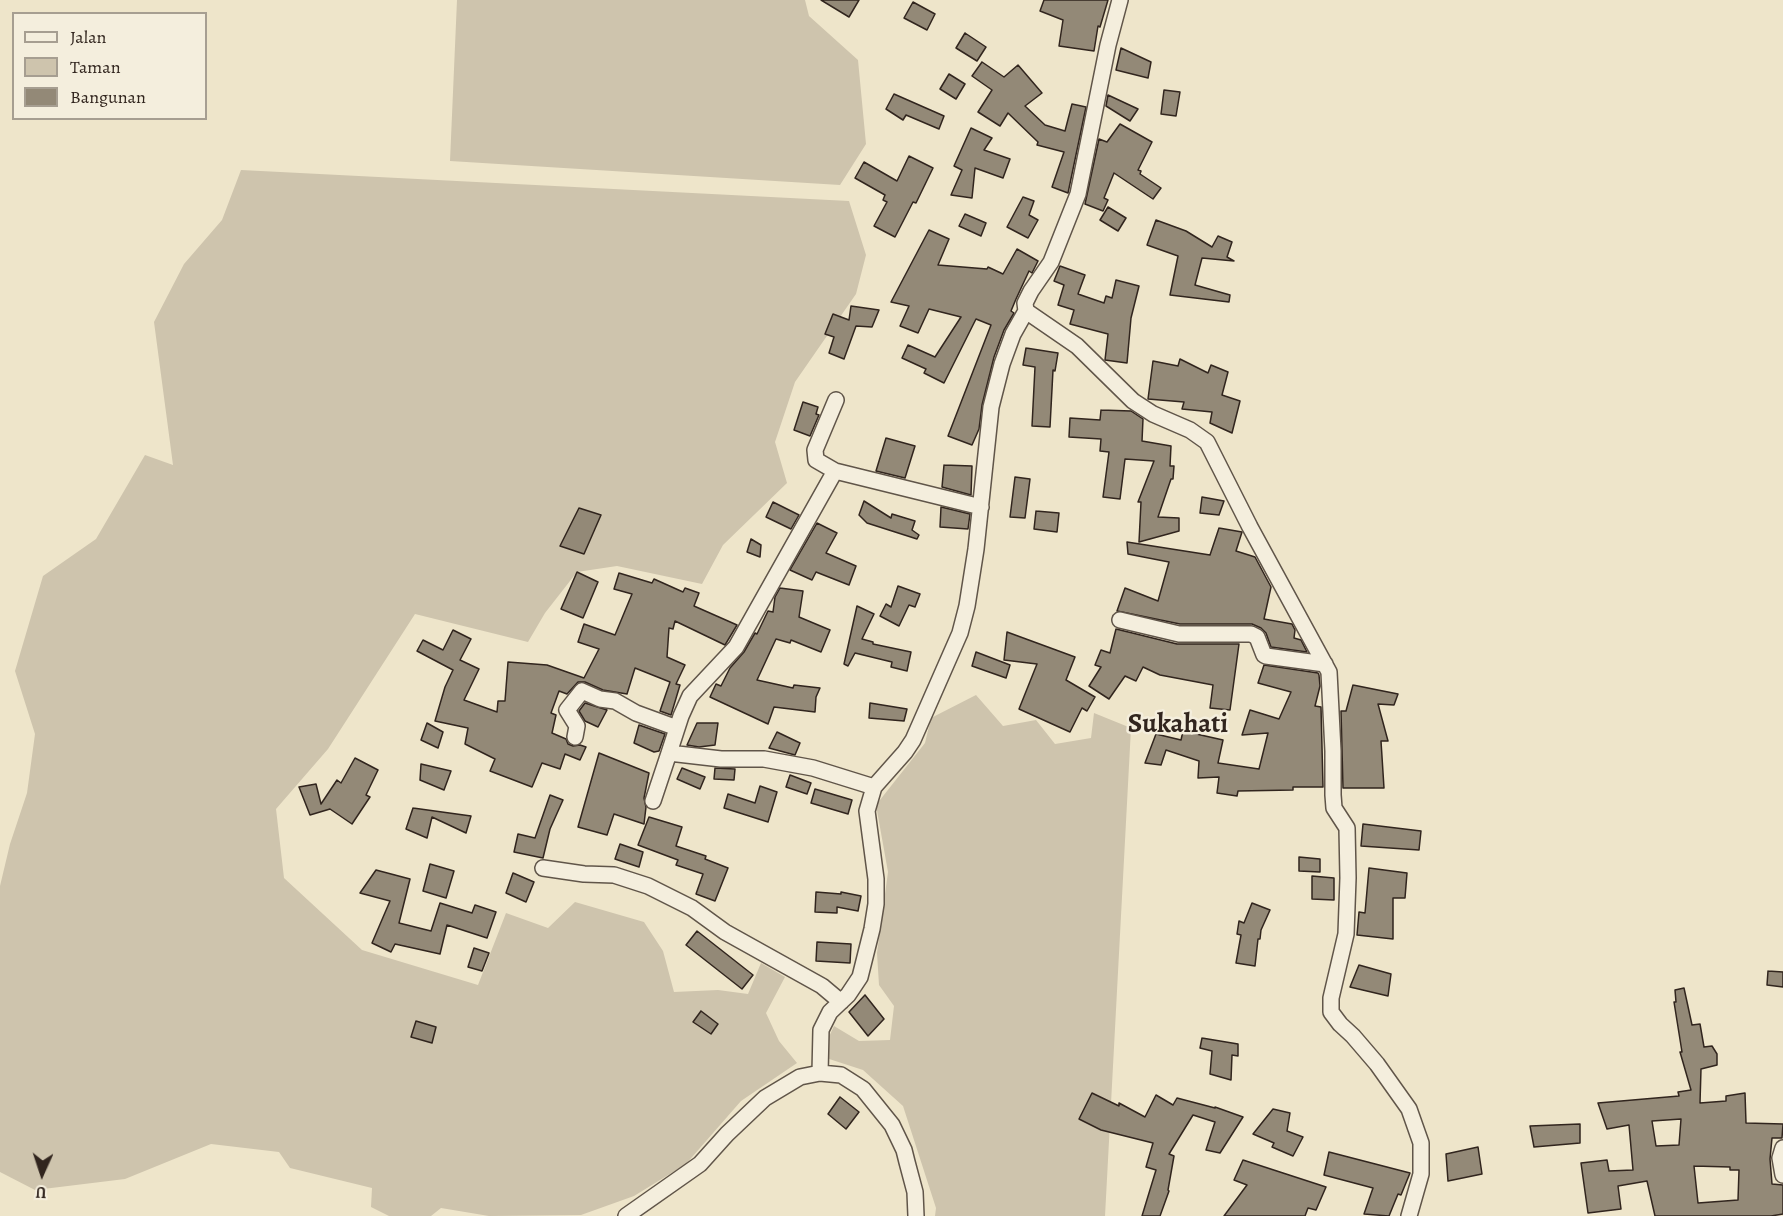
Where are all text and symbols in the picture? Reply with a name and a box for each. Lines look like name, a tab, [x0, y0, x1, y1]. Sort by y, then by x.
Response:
legend	[12, 12, 207, 120]
text: Jalan	[70, 25, 106, 49]
text: Taman	[70, 55, 121, 79]
text: Bangunan	[70, 85, 146, 109]
district label: Sukahati	[1128, 709, 1228, 741]
north arrow	[12, 1144, 72, 1204]
text: U	[35, 1181, 47, 1203]

